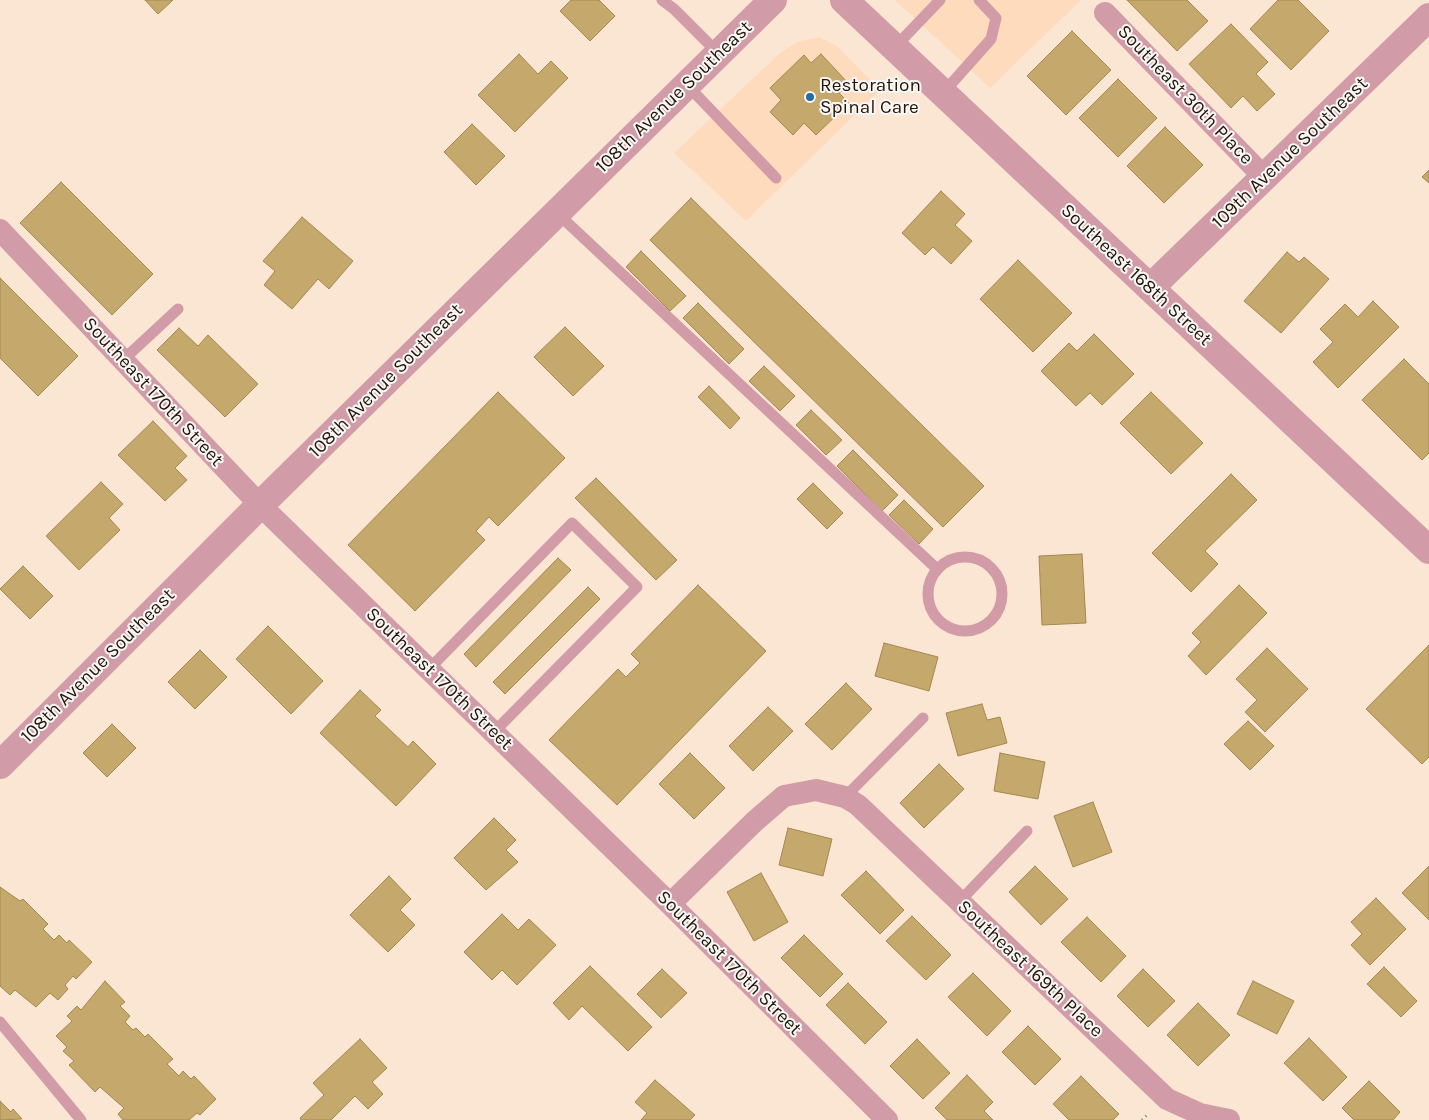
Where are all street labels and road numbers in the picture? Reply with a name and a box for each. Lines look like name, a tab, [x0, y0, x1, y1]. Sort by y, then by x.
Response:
street label: 108th Avenue Southeast	[591, 16, 757, 178]
street label: Southeast 30th Place	[1112, 20, 1258, 170]
street label: 109th Avenue Southeast	[1207, 73, 1373, 233]
street label: Southeast 168th Street	[1056, 199, 1216, 351]
street label: 108th Avenue Southeast	[304, 299, 468, 463]
street label: Southeast 170th Street	[78, 313, 228, 471]
street label: 108th Avenue Southeast	[16, 584, 180, 748]
street label: Southeast 170th Street	[361, 603, 517, 755]
street label: Southeast 170th Street	[652, 886, 806, 1040]
street label: Southeast 169th Place	[952, 896, 1108, 1042]

